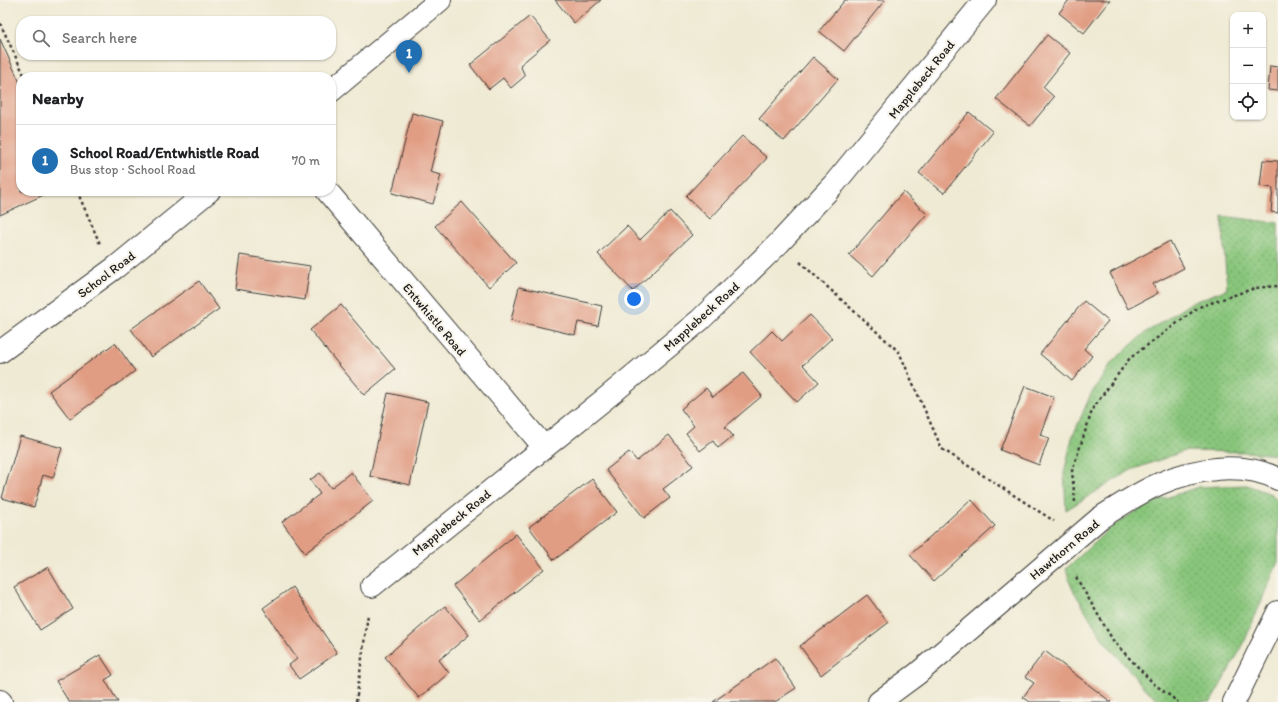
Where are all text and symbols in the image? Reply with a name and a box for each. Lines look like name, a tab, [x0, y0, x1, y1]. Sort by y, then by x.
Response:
map controls	[1230, 12, 1266, 120]
button: +	[1230, 12, 1266, 48]
search box	[16, 16, 336, 60]
icon: search	[30, 27, 52, 49]
text: Search here	[62, 29, 137, 47]
street label: Mapplebeck Road	[885, 37, 958, 122]
pin: 1	[396, 40, 422, 73]
button: −	[1230, 48, 1266, 84]
button: locate	[1230, 84, 1266, 120]
text: Nearby	[32, 88, 84, 108]
text: School Road/Entwhistle Road	[70, 144, 259, 162]
text: 1	[42, 153, 48, 168]
text: 70 m	[292, 153, 320, 168]
text: Bus stop · School Road	[70, 162, 196, 177]
street label: School Road	[75, 248, 138, 301]
street label: Mapplebeck Road	[660, 278, 742, 354]
street label: Entwhistle Road	[400, 280, 469, 359]
your location	[624, 289, 644, 309]
street label: Mapplebeck Road	[409, 486, 494, 559]
street label: Hawthorn Road	[1026, 516, 1102, 583]

